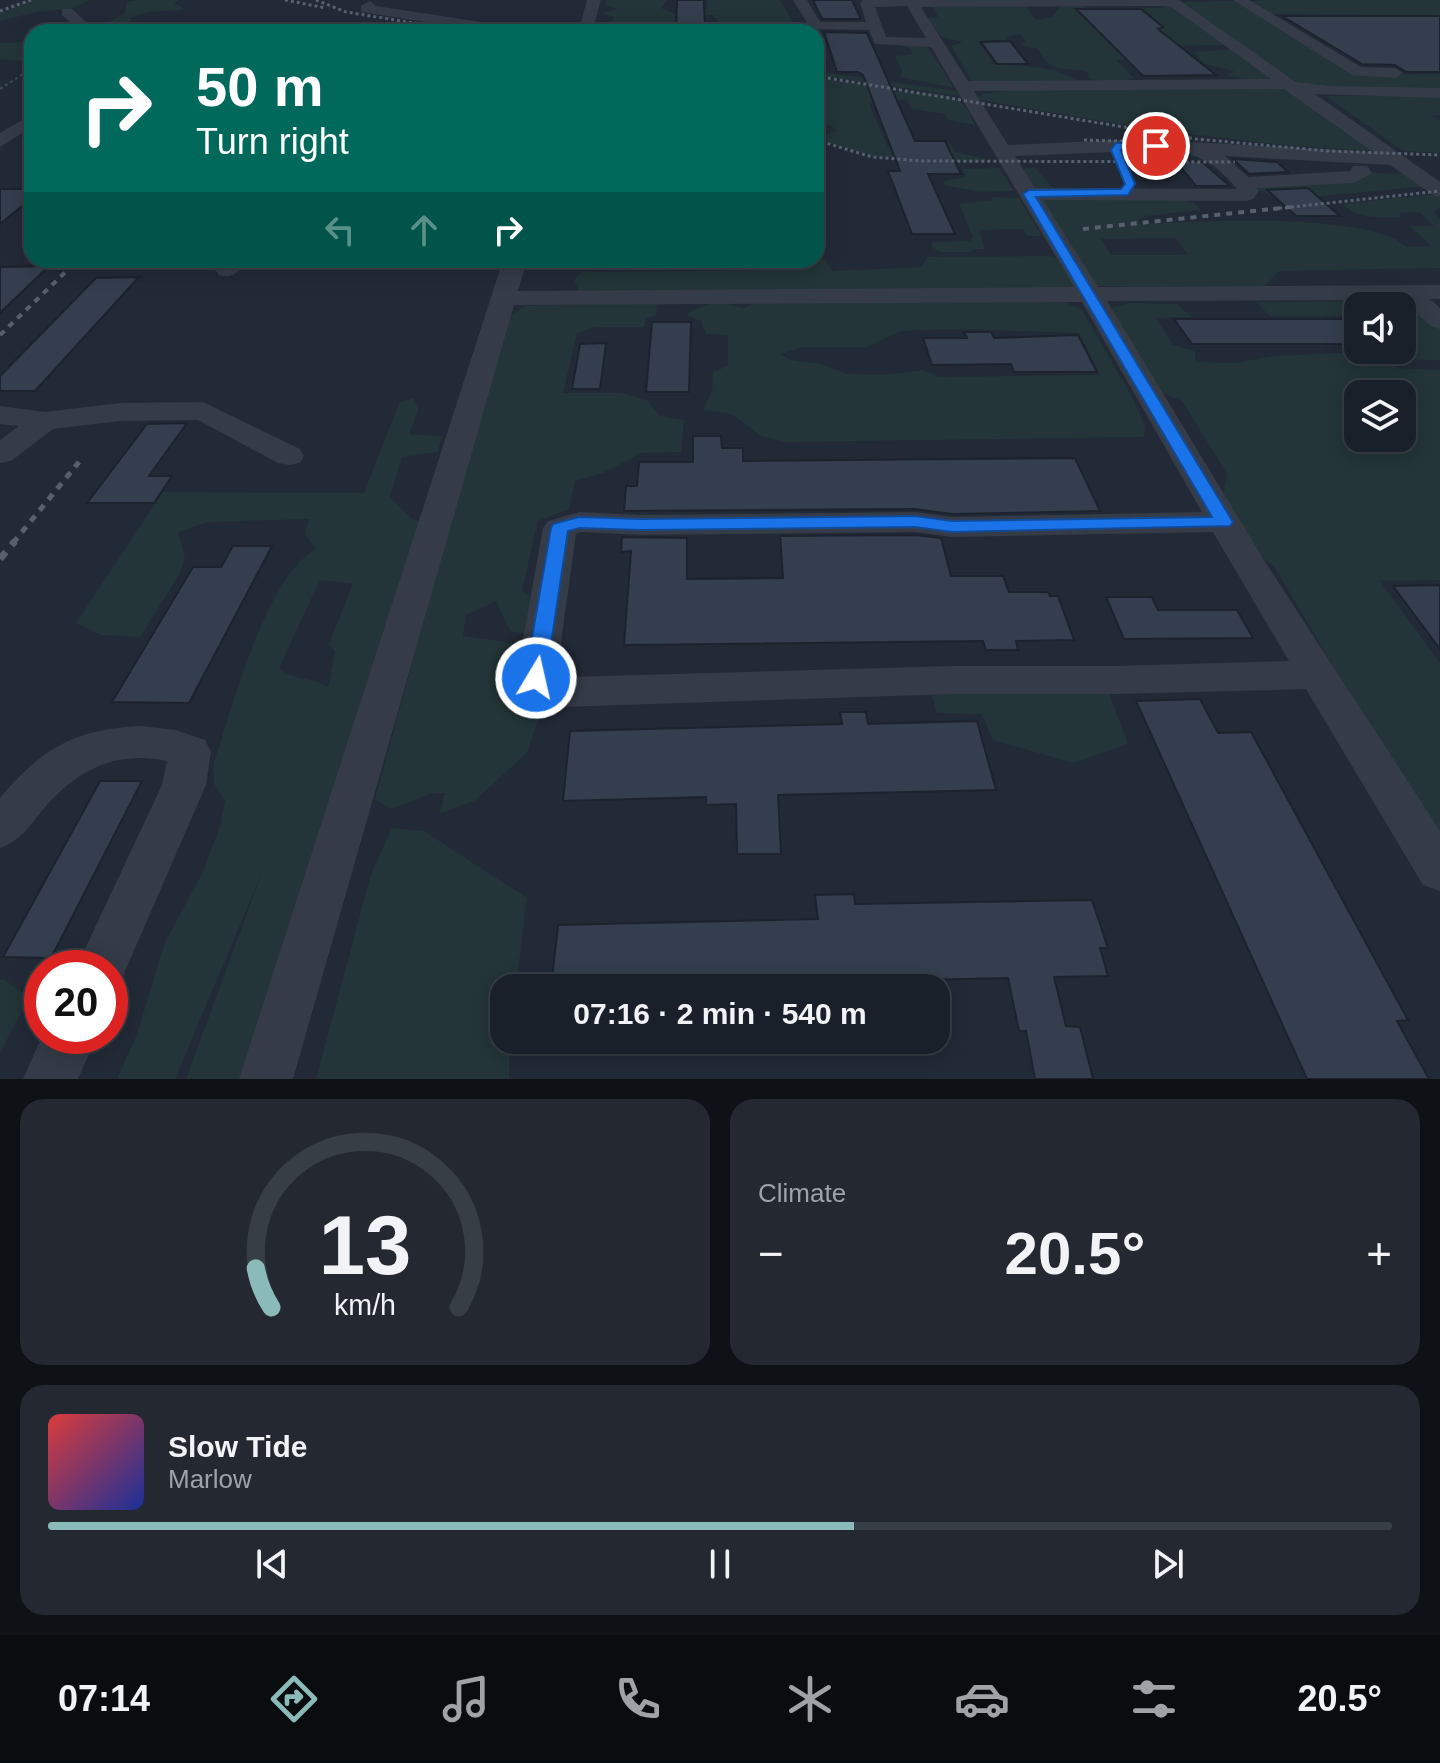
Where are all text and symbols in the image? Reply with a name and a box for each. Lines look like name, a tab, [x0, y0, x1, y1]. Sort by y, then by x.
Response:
text: 50 m	[196, 55, 324, 118]
icon: right	[64, 56, 168, 160]
pin	[1122, 112, 1190, 180]
text: Turn right	[196, 121, 349, 162]
icon: arrive	[1134, 124, 1178, 168]
icon: left	[318, 208, 362, 252]
icon: ahead	[402, 208, 446, 252]
icon: right	[486, 208, 530, 252]
map controls	[1344, 292, 1416, 452]
button: sound	[1344, 292, 1416, 364]
button: layers	[1344, 380, 1416, 452]
position arrow	[494, 636, 578, 720]
speed limit sign: 20	[24, 950, 128, 1054]
text: 07:16 · 2 min · 540 m	[573, 997, 867, 1030]
text: Climate	[758, 1178, 846, 1208]
text: 13	[319, 1199, 411, 1292]
text: 20.5°	[1005, 1220, 1145, 1287]
text: −	[758, 1229, 784, 1278]
text: +	[1366, 1229, 1392, 1278]
text: km/h	[334, 1289, 396, 1321]
text: Slow Tide	[168, 1430, 307, 1463]
text: Marlow	[168, 1464, 252, 1494]
icon: previous	[250, 1542, 294, 1586]
icon: pause	[698, 1542, 742, 1586]
icon: next	[1146, 1542, 1190, 1586]
icon: directions	[266, 1671, 322, 1727]
icon: music	[438, 1671, 494, 1727]
icon: phone	[610, 1671, 666, 1727]
icon: climate	[782, 1671, 838, 1727]
icon: car	[954, 1671, 1010, 1727]
icon: filters	[1126, 1671, 1182, 1727]
text: 07:14	[58, 1678, 150, 1719]
text: 20.5°	[1297, 1678, 1382, 1719]

